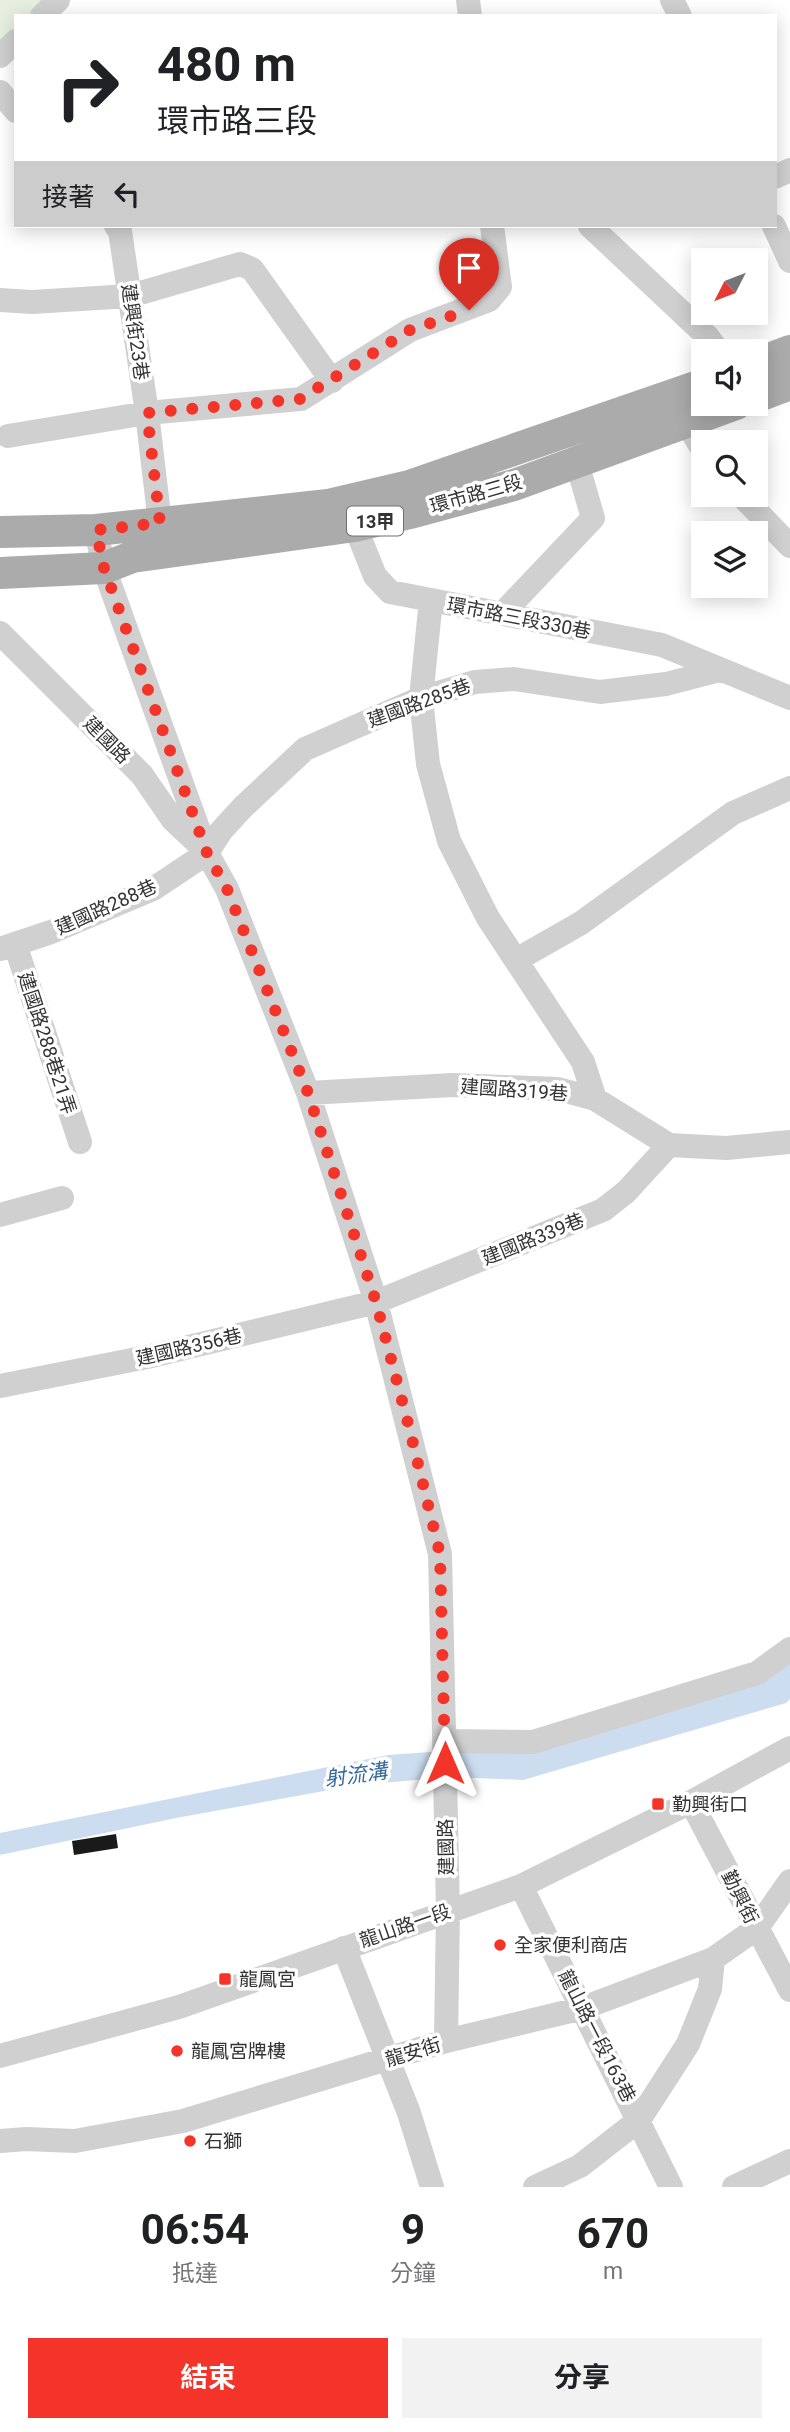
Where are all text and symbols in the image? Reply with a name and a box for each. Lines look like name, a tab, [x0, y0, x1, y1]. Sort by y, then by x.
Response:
text: 480 m	[157, 36, 296, 93]
icon: right	[42, 42, 133, 133]
text: 環市路三段	[157, 102, 317, 140]
icon: left	[108, 175, 146, 213]
text: 接著	[42, 182, 94, 212]
pin	[439, 238, 499, 310]
north arrow	[691, 248, 768, 326]
map controls	[691, 248, 768, 598]
icon: arrive	[450, 249, 488, 287]
street label: 建興街23巷	[117, 282, 153, 382]
button: sound	[691, 339, 768, 416]
button: search	[691, 430, 768, 507]
street label: 環市路三段	[427, 470, 525, 518]
road number: 13甲	[347, 506, 403, 536]
button: layers	[691, 521, 768, 598]
street label: 環市路三段330巷	[445, 593, 593, 643]
street label: 建國路285巷	[364, 674, 474, 732]
street label: 建國路	[79, 712, 135, 768]
street label: 建國路288巷	[52, 875, 160, 939]
street label: 建國路288巷21弄	[13, 969, 81, 1117]
street label: 建國路319巷	[459, 1075, 569, 1105]
street label: 建國路339巷	[479, 1208, 587, 1270]
street label: 建國路356巷	[134, 1324, 244, 1370]
position arrow	[408, 1726, 482, 1800]
water label: 射流溝	[323, 1758, 392, 1791]
place label: 勤興街口	[672, 1793, 748, 1816]
marker: 勤興街口	[650, 1796, 666, 1812]
street label: 建國路	[434, 1818, 458, 1876]
street label: 勤興街	[717, 1866, 763, 1928]
street label: 龍山路一段	[356, 1900, 454, 1952]
place label: 全家便利商店	[514, 1934, 628, 1957]
marker: 全家便利商店	[492, 1937, 508, 1953]
street label: 龍山路一段163巷	[554, 1966, 640, 2106]
place label: 龍鳳宮	[239, 1968, 296, 1991]
marker: 龍鳳宮	[217, 1971, 233, 1987]
street label: 龍安街	[382, 2033, 444, 2071]
place label: 龍鳳宮牌樓	[191, 2040, 286, 2063]
marker: 龍鳳宮牌樓	[169, 2043, 185, 2059]
place label: 石獅	[204, 2130, 242, 2153]
marker: 石獅	[182, 2133, 198, 2149]
text: 06:54	[141, 2205, 249, 2254]
text: 9	[401, 2205, 425, 2254]
text: 670	[577, 2209, 649, 2258]
text: m	[603, 2258, 623, 2285]
text: 抵達	[172, 2260, 218, 2287]
text: 分鐘	[390, 2260, 436, 2287]
button: 結束	[28, 2338, 388, 2418]
button: 分享	[402, 2338, 762, 2418]

